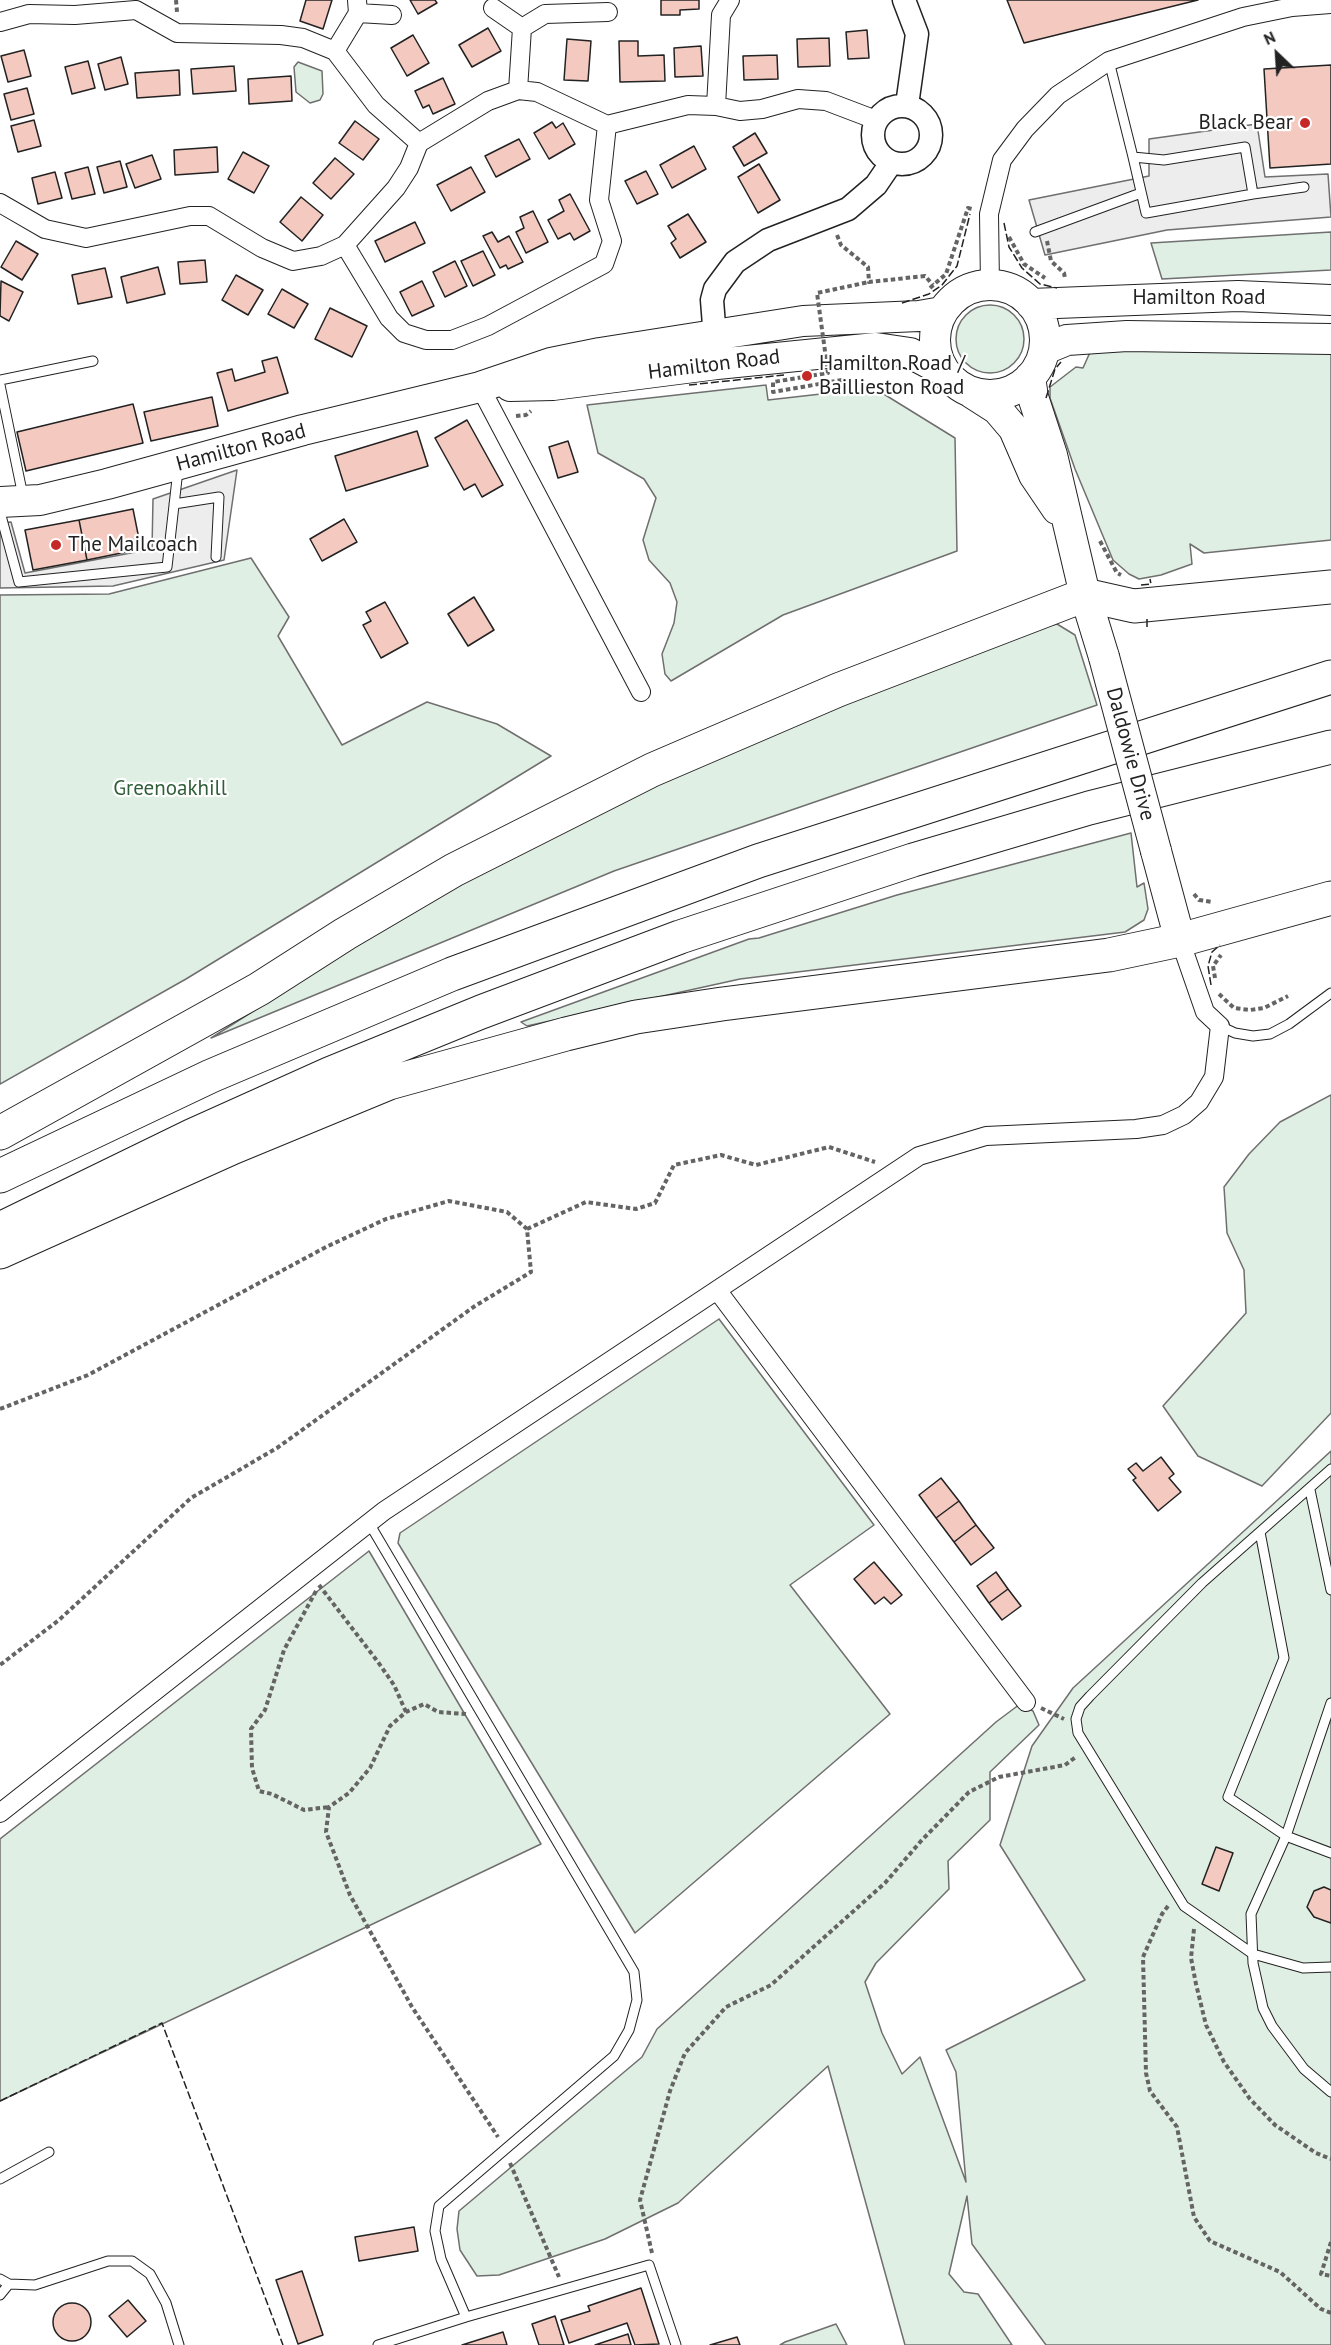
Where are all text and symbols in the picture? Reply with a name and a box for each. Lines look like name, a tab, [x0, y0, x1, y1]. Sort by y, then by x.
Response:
north arrow	[1247, 24, 1307, 84]
text: N	[1260, 26, 1278, 49]
place label: Black Bear	[1199, 110, 1293, 136]
marker: Black Bear	[1298, 116, 1312, 130]
street label: Hamilton Road	[1132, 285, 1266, 311]
street label: Hamilton Road	[646, 344, 782, 386]
place label: Hamilton Road / Baillieston Road	[819, 351, 965, 401]
marker: Hamilton Road / Baillieston Road	[800, 369, 814, 383]
street label: Hamilton Road	[173, 419, 309, 477]
place label: The Mailcoach	[68, 532, 198, 558]
marker: The Mailcoach	[49, 538, 63, 552]
street label: Daldowie Drive	[1100, 685, 1160, 823]
park label: Greenoakhill	[113, 776, 227, 802]

